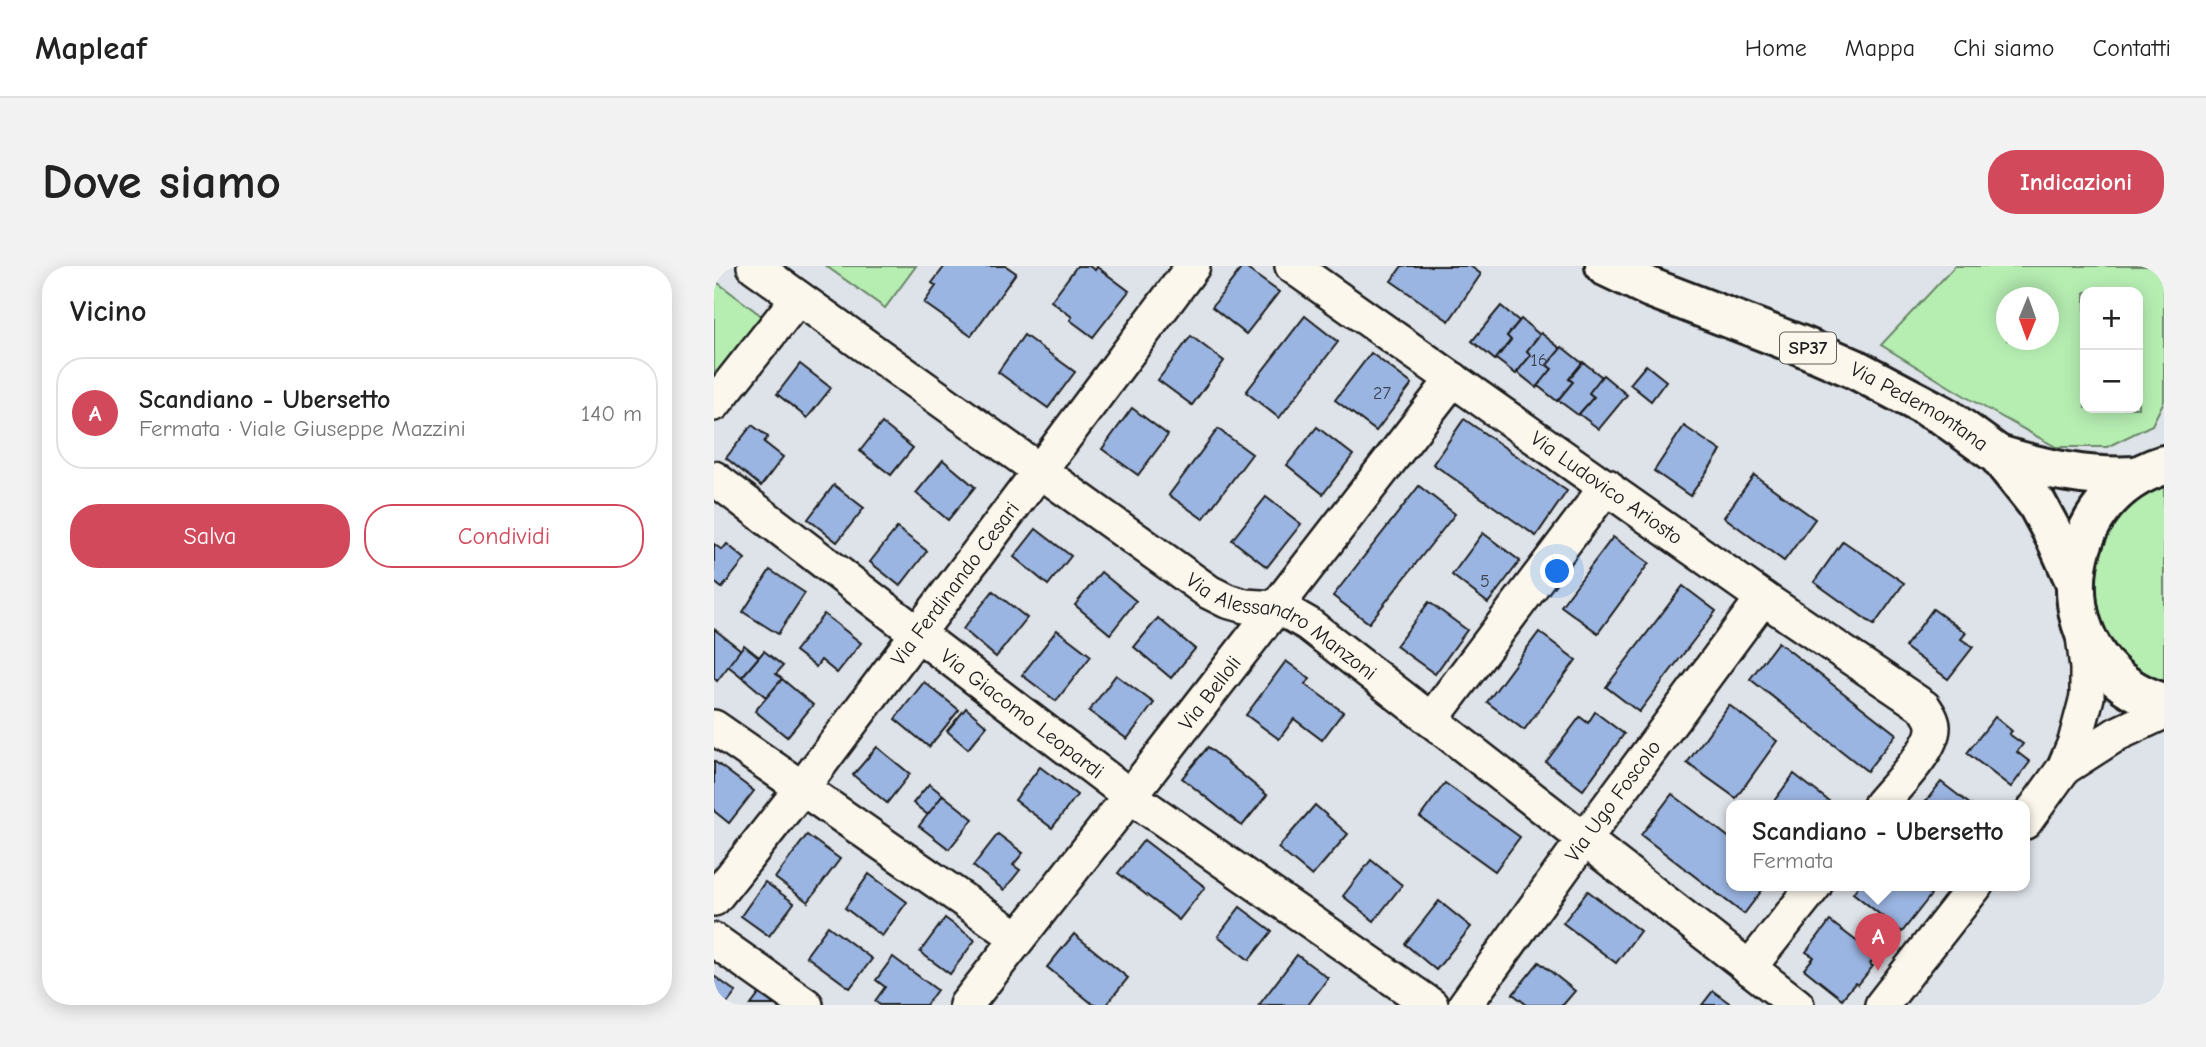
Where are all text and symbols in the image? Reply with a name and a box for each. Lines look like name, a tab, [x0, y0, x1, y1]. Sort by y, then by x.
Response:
text: Mapleaf	[35, 29, 147, 67]
text: Home	[1745, 34, 1807, 62]
text: Mappa	[1845, 34, 1915, 62]
text: Chi siamo	[1953, 34, 2055, 62]
text: Contatti	[2093, 34, 2171, 62]
button: Indicazioni	[1988, 150, 2164, 214]
text: Dove siamo	[42, 154, 281, 210]
north arrow	[1996, 287, 2059, 350]
map controls	[2080, 287, 2143, 413]
button: +	[2080, 287, 2143, 350]
text: Vicino	[70, 294, 147, 329]
road number: SP37	[1780, 332, 1836, 363]
house number: 16	[1531, 350, 1547, 371]
button: −	[2080, 350, 2143, 413]
street label: Via Pedemontana	[1846, 357, 1993, 456]
house number: 27	[1373, 383, 1391, 404]
text: Scandiano - Ubersetto	[139, 385, 391, 415]
text: A	[89, 400, 101, 427]
text: 140 m	[581, 400, 642, 427]
text: Fermata · Viale Giuseppe Mazzini	[139, 415, 466, 442]
street label: Via Ludovico Ariosto	[1526, 426, 1687, 550]
street label: Via Ferdinando Cesari	[886, 497, 1024, 670]
button: Salva	[70, 504, 350, 568]
button: Condividi	[364, 504, 644, 568]
your location	[1540, 554, 1574, 588]
street label: Via Alessandro Manzoni	[1182, 568, 1381, 685]
house number: 5	[1480, 571, 1490, 592]
street label: Via Giacomo Leopardi	[936, 644, 1108, 784]
street label: Via Belloli	[1174, 651, 1246, 735]
street label: Via Ugo Foscolo	[1560, 735, 1666, 866]
popup	[1726, 800, 2030, 891]
text: Scandiano - Ubersetto	[1752, 817, 2004, 847]
text: Fermata	[1752, 847, 1834, 874]
pin: A	[1855, 913, 1901, 971]

